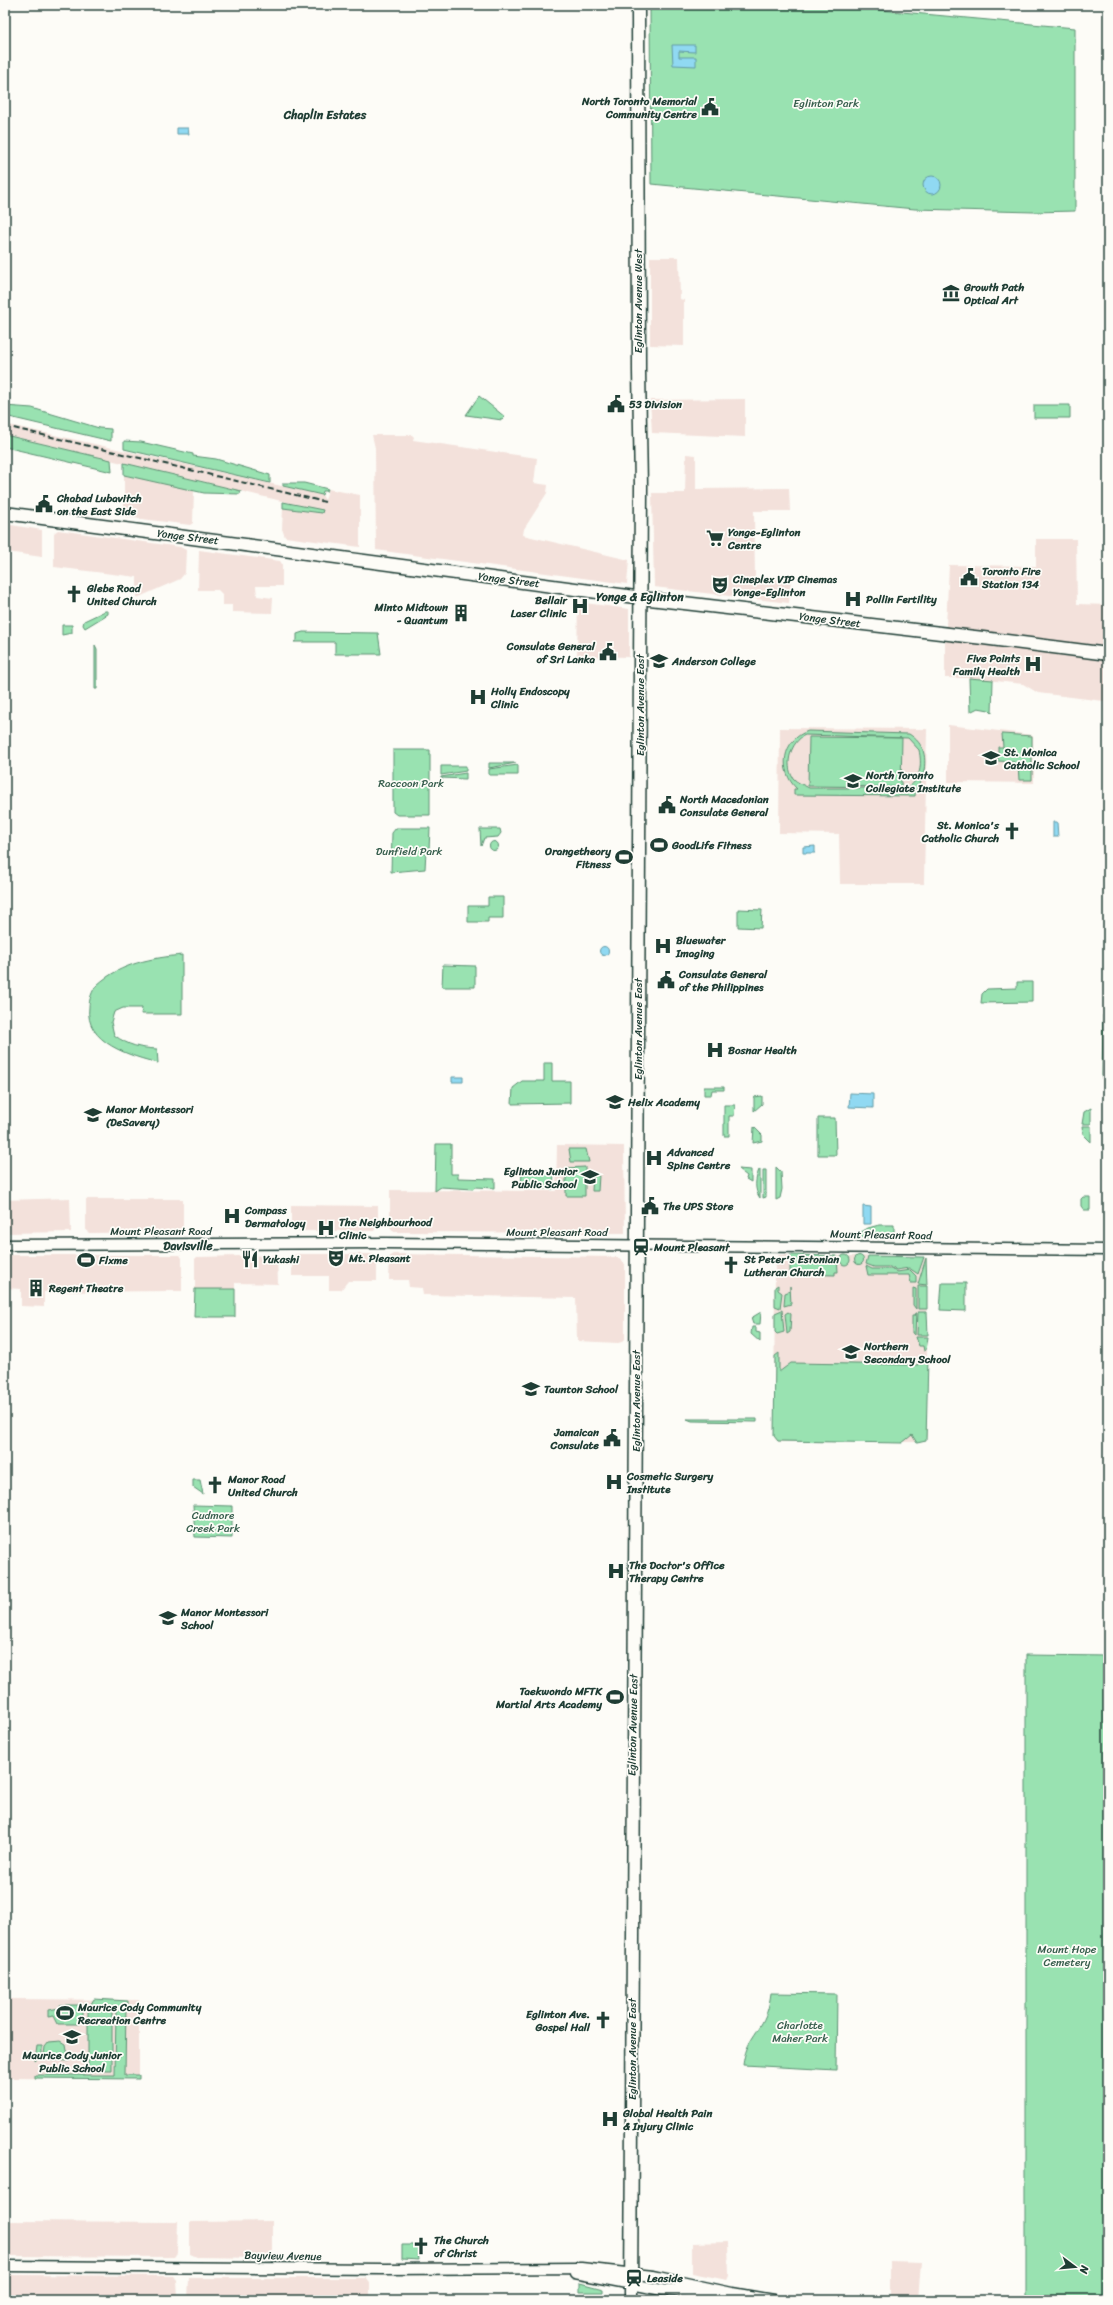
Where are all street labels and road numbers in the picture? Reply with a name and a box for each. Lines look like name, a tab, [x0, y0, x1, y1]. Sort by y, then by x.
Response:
street label: Eglinton Avenue West	[629, 248, 648, 353]
street label: Yonge Street	[156, 524, 220, 550]
street label: Yonge Street	[477, 567, 541, 593]
street label: Yonge Street	[798, 607, 862, 633]
street label: Eglinton Avenue East	[631, 653, 650, 756]
street label: Eglinton Avenue East	[629, 977, 648, 1080]
street label: Mount Pleasant Road	[110, 1222, 213, 1241]
street label: Mount Pleasant Road	[506, 1223, 609, 1242]
street label: Mount Pleasant Road	[830, 1225, 933, 1245]
street label: Eglinton Avenue East	[627, 1349, 646, 1452]
street label: Eglinton Avenue East	[623, 1673, 643, 1776]
street label: Eglinton Avenue East	[623, 1997, 642, 2100]
street label: Bayview Avenue	[244, 2246, 322, 2266]

